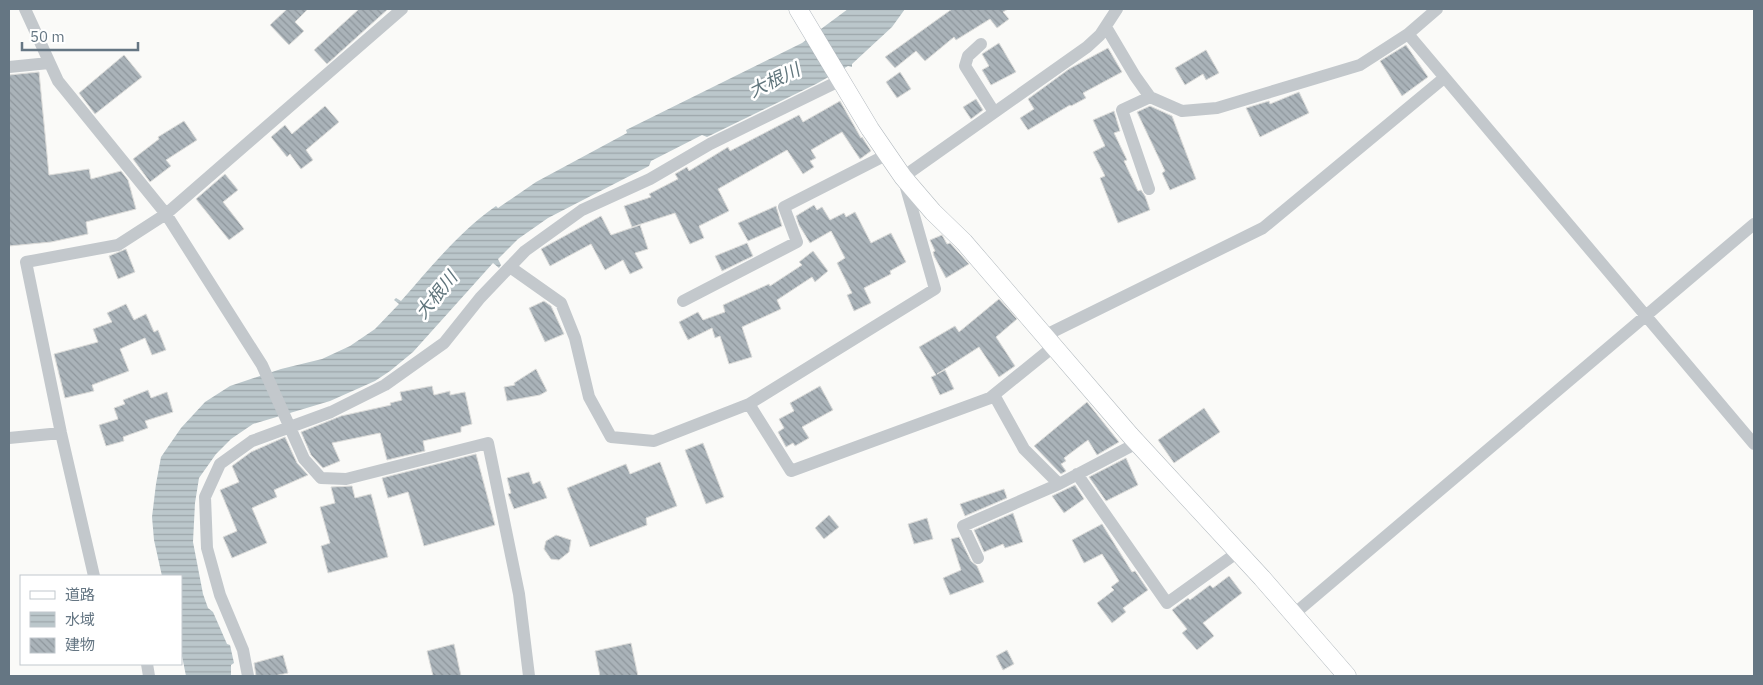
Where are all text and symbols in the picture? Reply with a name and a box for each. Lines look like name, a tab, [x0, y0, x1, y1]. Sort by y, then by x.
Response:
scale bar	[22, 20, 139, 52]
text: 50 m	[30, 27, 65, 46]
water label: 大根川	[745, 57, 805, 102]
water label: 大根川	[410, 265, 463, 323]
legend	[20, 575, 182, 665]
text: 道路	[65, 585, 95, 604]
text: 水域	[65, 610, 95, 629]
text: 建物	[65, 635, 95, 654]

